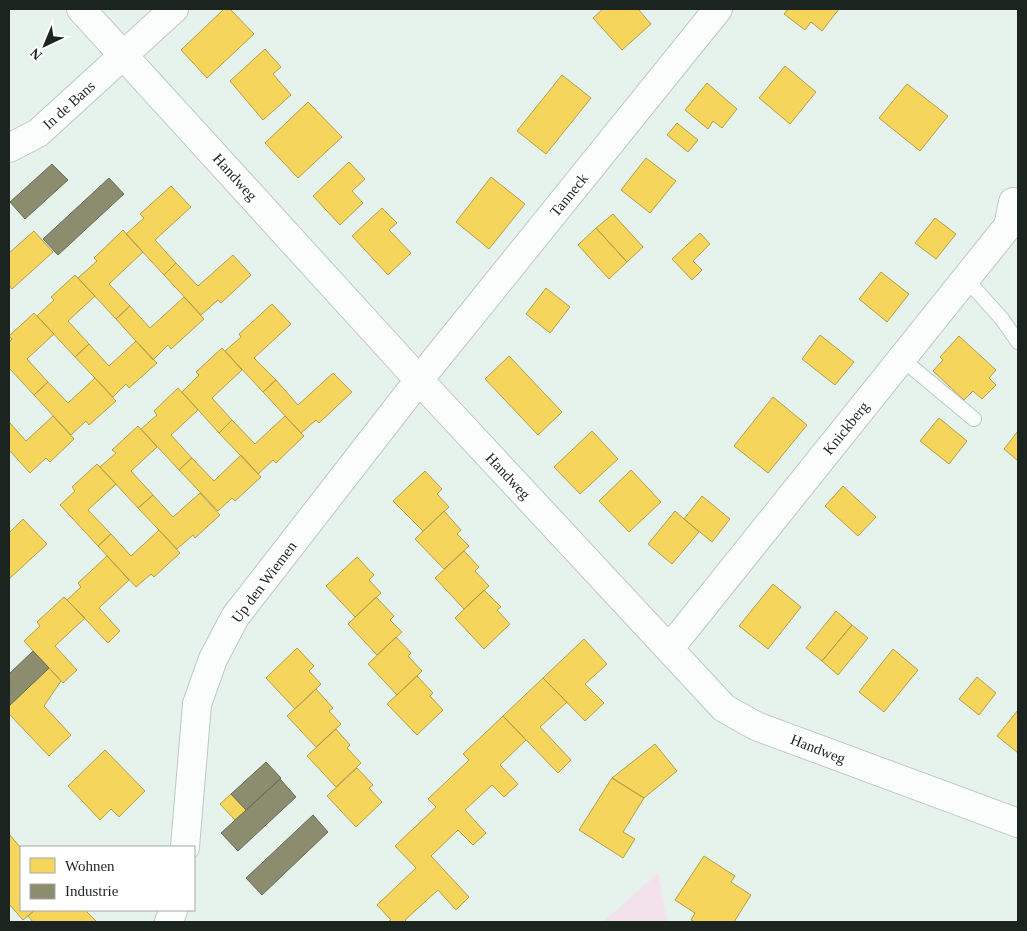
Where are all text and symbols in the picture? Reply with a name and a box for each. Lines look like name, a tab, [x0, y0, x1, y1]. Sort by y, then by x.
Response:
north arrow	[20, 20, 70, 70]
text: N	[27, 45, 45, 63]
street label: In de Bans	[40, 77, 98, 132]
street label: Handweg	[210, 150, 261, 204]
street label: Tanneck	[547, 170, 591, 220]
street label: Knickberg	[820, 398, 872, 458]
street label: Handweg	[483, 450, 534, 503]
street label: Up den Wiemen	[228, 538, 300, 626]
street label: Handweg	[788, 731, 848, 767]
legend	[20, 846, 195, 911]
text: Wohnen	[65, 858, 115, 874]
text: Industrie	[65, 883, 119, 899]

